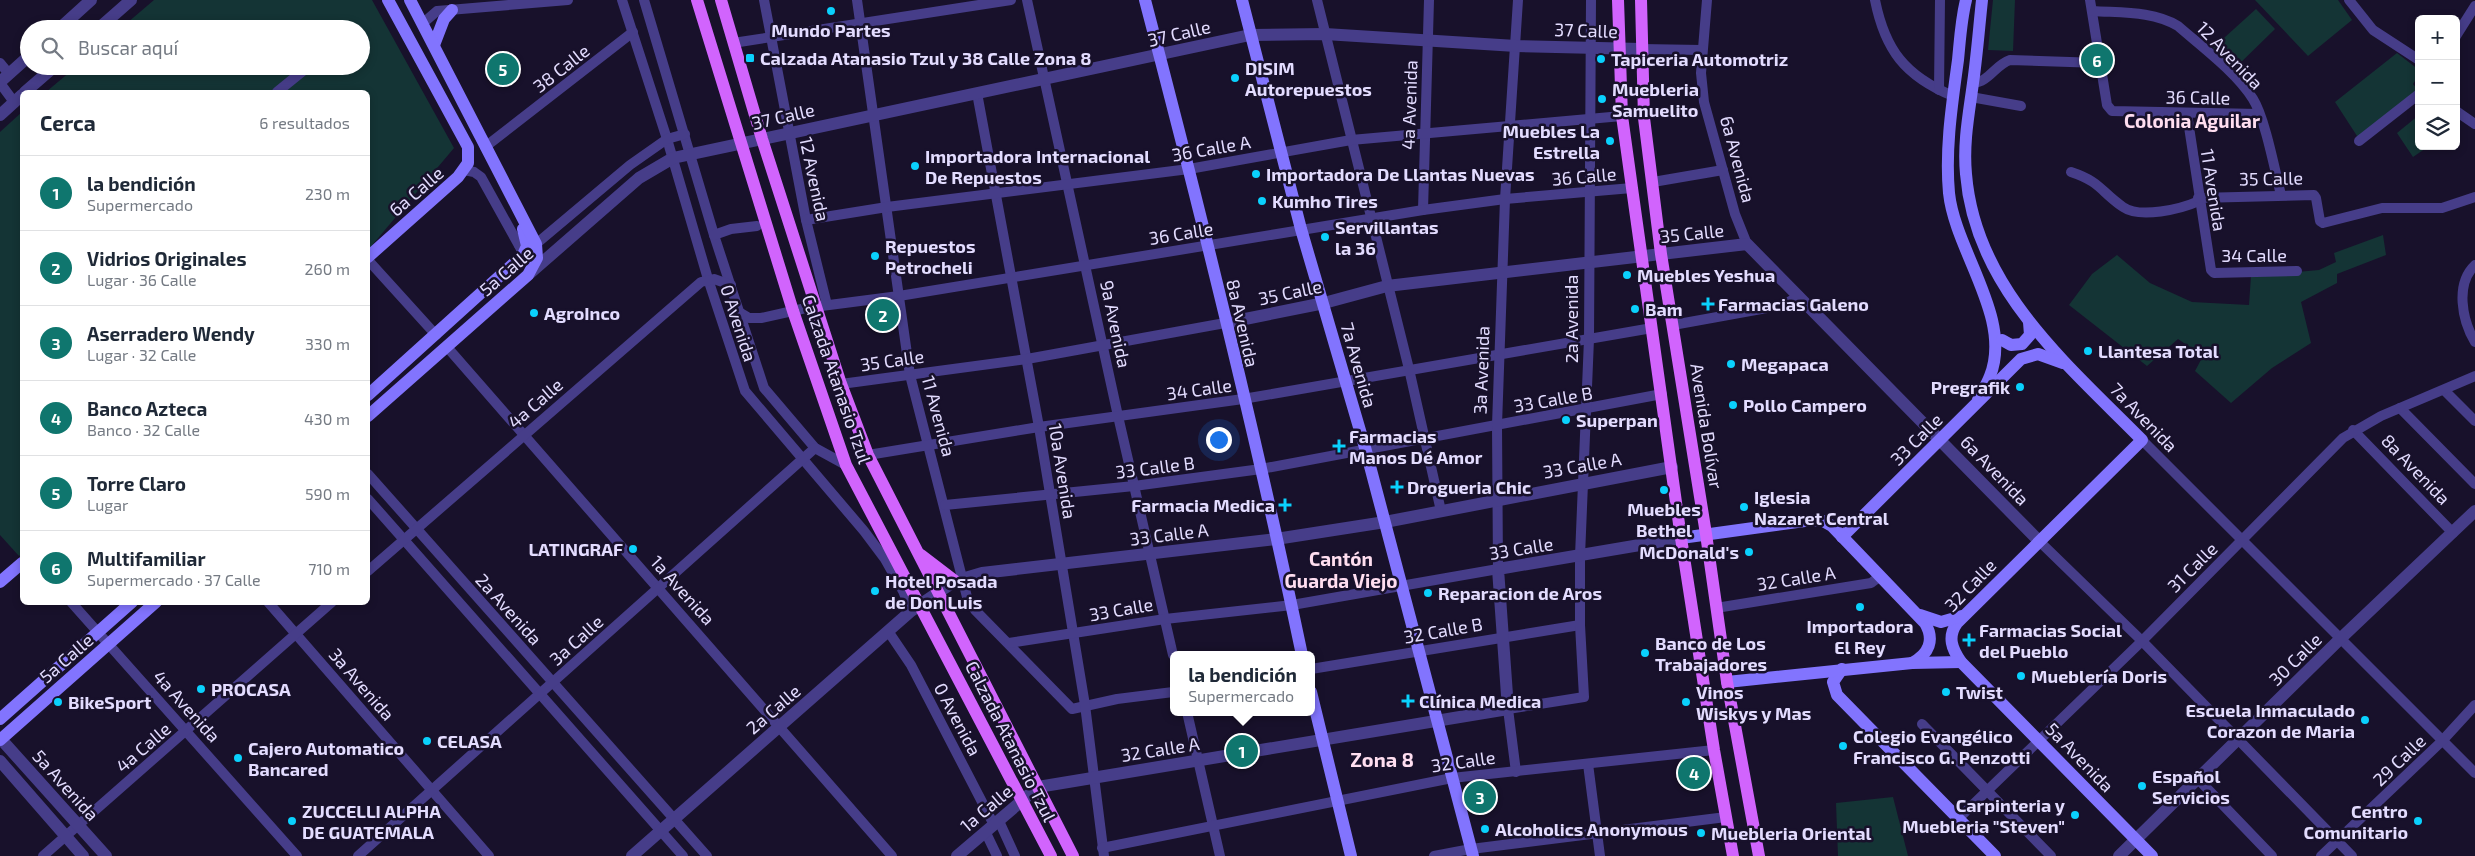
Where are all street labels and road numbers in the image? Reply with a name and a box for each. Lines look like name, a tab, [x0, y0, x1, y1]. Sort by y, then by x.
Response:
street label: 37 Calle	[1145, 15, 1213, 51]
street label: 12 Avenida	[2192, 16, 2268, 94]
street label: 37 Calle	[1554, 18, 1618, 42]
street label: 38 Calle	[528, 39, 594, 97]
street label: 4a Avenida	[1396, 60, 1422, 150]
street label: 36 Calle	[2165, 85, 2231, 109]
street label: 37 Calle	[749, 98, 817, 134]
street label: 6a Avenida	[1716, 113, 1760, 205]
street label: 36 Calle A	[1170, 130, 1253, 166]
street label: 12 Avenida	[795, 135, 835, 223]
street label: 11 Avenida	[2197, 147, 2231, 233]
street label: 6a Calle	[384, 161, 448, 221]
street label: 36 Calle	[1551, 162, 1617, 190]
street label: 35 Calle	[2239, 166, 2303, 190]
street label: 36 Calle	[1147, 217, 1215, 249]
street label: 35 Calle	[1659, 219, 1725, 247]
street label: 5a Calle	[475, 242, 537, 300]
street label: 34 Calle	[2221, 244, 2287, 266]
street label: 35 Calle	[1256, 275, 1324, 309]
street label: 2a Avenida	[1560, 275, 1582, 363]
street label: 8a Avenida	[1222, 277, 1264, 369]
street label: 9a Avenida	[1096, 278, 1136, 370]
street label: 0 Avenida	[716, 282, 762, 364]
street label: Calzada Atanasio Tzul	[798, 292, 876, 467]
street label: 7a Avenida	[1336, 320, 1382, 410]
street label: 3a Avenida	[1468, 325, 1494, 415]
street label: 35 Calle	[859, 345, 925, 375]
street label: Avenida Bolívar	[1686, 362, 1728, 490]
street label: 4a Calle	[503, 373, 567, 433]
street label: 11 Avenida	[918, 373, 960, 459]
street label: 34 Calle	[1165, 374, 1233, 404]
street label: 7a Avenida	[2106, 378, 2182, 456]
street label: 33 Calle B	[1512, 381, 1594, 417]
street label: 33 Calle	[1885, 408, 1947, 470]
street label: 10a Avenida	[1045, 422, 1081, 520]
street label: 8a Avenida	[2377, 429, 2455, 509]
street label: 6a Avenida	[1956, 430, 2034, 510]
street label: 33 Calle A	[1541, 447, 1624, 483]
street label: 33 Calle B	[1114, 451, 1196, 483]
street label: 33 Calle A	[1128, 518, 1210, 550]
street label: 33 Calle	[1487, 532, 1555, 564]
street label: 31 Calle	[2162, 537, 2222, 597]
street label: 1a Avenida	[646, 551, 720, 629]
street label: 32 Calle	[1940, 554, 2000, 616]
street label: 32 Calle A	[1755, 561, 1838, 595]
street label: 2a Avenida	[471, 569, 547, 649]
street label: 33 Calle	[1087, 593, 1155, 625]
street label: 3a Calle	[545, 610, 607, 670]
street label: 32 Calle B	[1402, 612, 1484, 648]
street label: 30 Calle	[2264, 628, 2326, 690]
street label: 5a Calle	[35, 629, 97, 687]
street label: 3a Avenida	[325, 643, 399, 725]
street label: Calzada Atanasio Tzul	[961, 657, 1061, 826]
street label: 4a Avenida	[149, 665, 225, 747]
street label: 0 Avenida	[930, 679, 986, 759]
street label: 2a Calle	[741, 680, 805, 738]
street label: 4a Calle	[111, 717, 175, 777]
street label: 5a Avenida	[2041, 718, 2119, 796]
street label: 29 Calle	[2368, 730, 2430, 790]
street label: 32 Calle A	[1119, 732, 1202, 766]
street label: 5a Avenida	[28, 745, 104, 825]
street label: 32 Calle	[1429, 746, 1497, 776]
street label: 1a Calle	[955, 780, 1017, 836]

